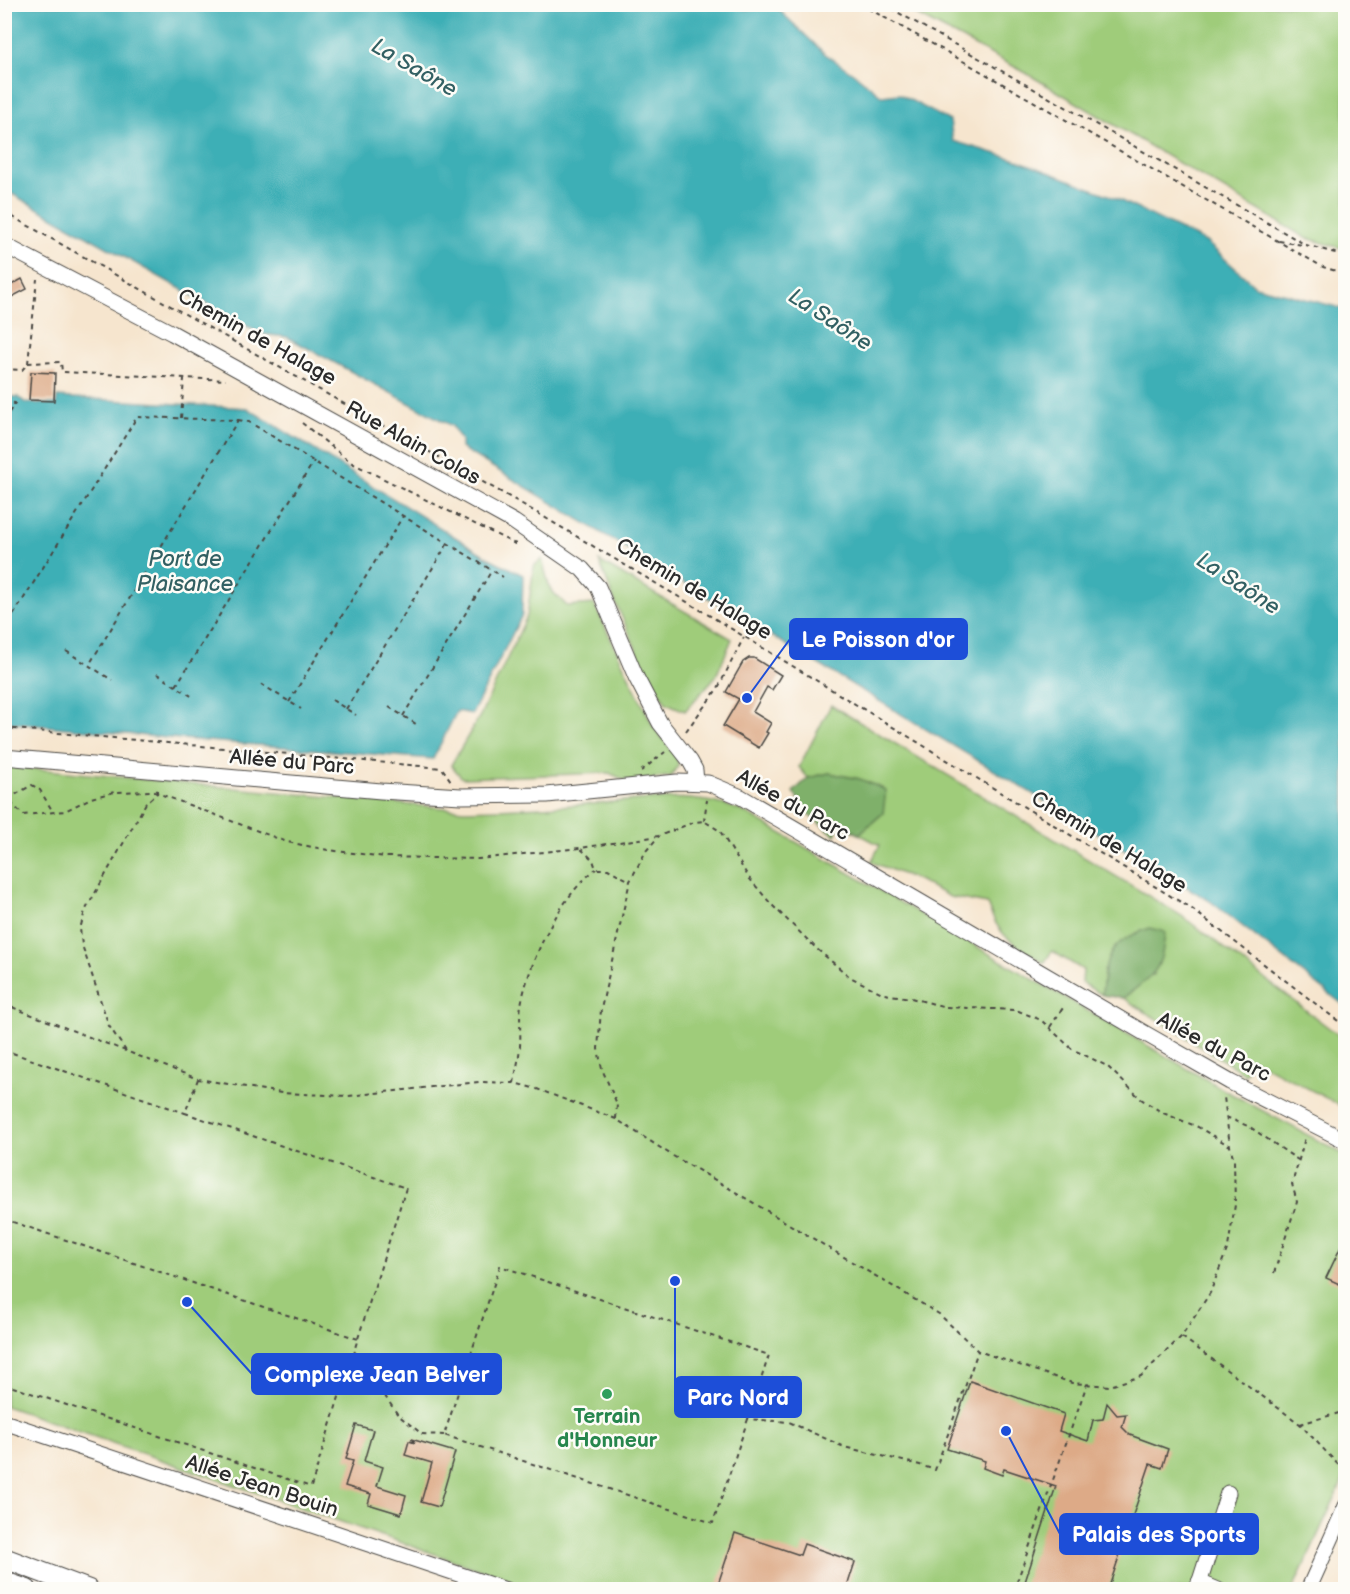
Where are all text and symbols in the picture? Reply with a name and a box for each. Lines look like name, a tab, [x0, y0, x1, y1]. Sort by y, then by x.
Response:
water label: La Saône	[366, 33, 462, 103]
street label: Chemin de Halage	[173, 283, 341, 391]
water label: La Saône	[783, 283, 877, 357]
street label: Rue Alain Colas	[341, 396, 485, 490]
street label: Chemin de Halage	[612, 533, 776, 645]
water label: Port de Plaisance	[137, 546, 233, 598]
water label: La Saône	[1191, 547, 1285, 621]
callout: Le Poisson d'or	[790, 619, 967, 659]
text: Le Poisson d'or	[801, 627, 955, 654]
street label: Allée du Parc	[229, 744, 355, 780]
street label: Allée du Parc	[732, 764, 854, 846]
street label: Chemin de Halage	[1027, 786, 1191, 898]
street label: Allée du Parc	[1153, 1007, 1275, 1087]
callout: Complexe Jean Belver	[252, 1354, 501, 1394]
text: Complexe Jean Belver	[264, 1362, 490, 1389]
callout: Parc Nord	[675, 1377, 801, 1417]
text: Parc Nord	[687, 1385, 789, 1412]
marker: Terrain d'Honneur	[600, 1387, 614, 1401]
place label: Terrain d'Honneur	[557, 1404, 658, 1453]
street label: Allée Jean Bouin	[183, 1450, 341, 1522]
callout: Palais des Sports	[1060, 1514, 1258, 1554]
text: Palais des Sports	[1072, 1522, 1246, 1549]

